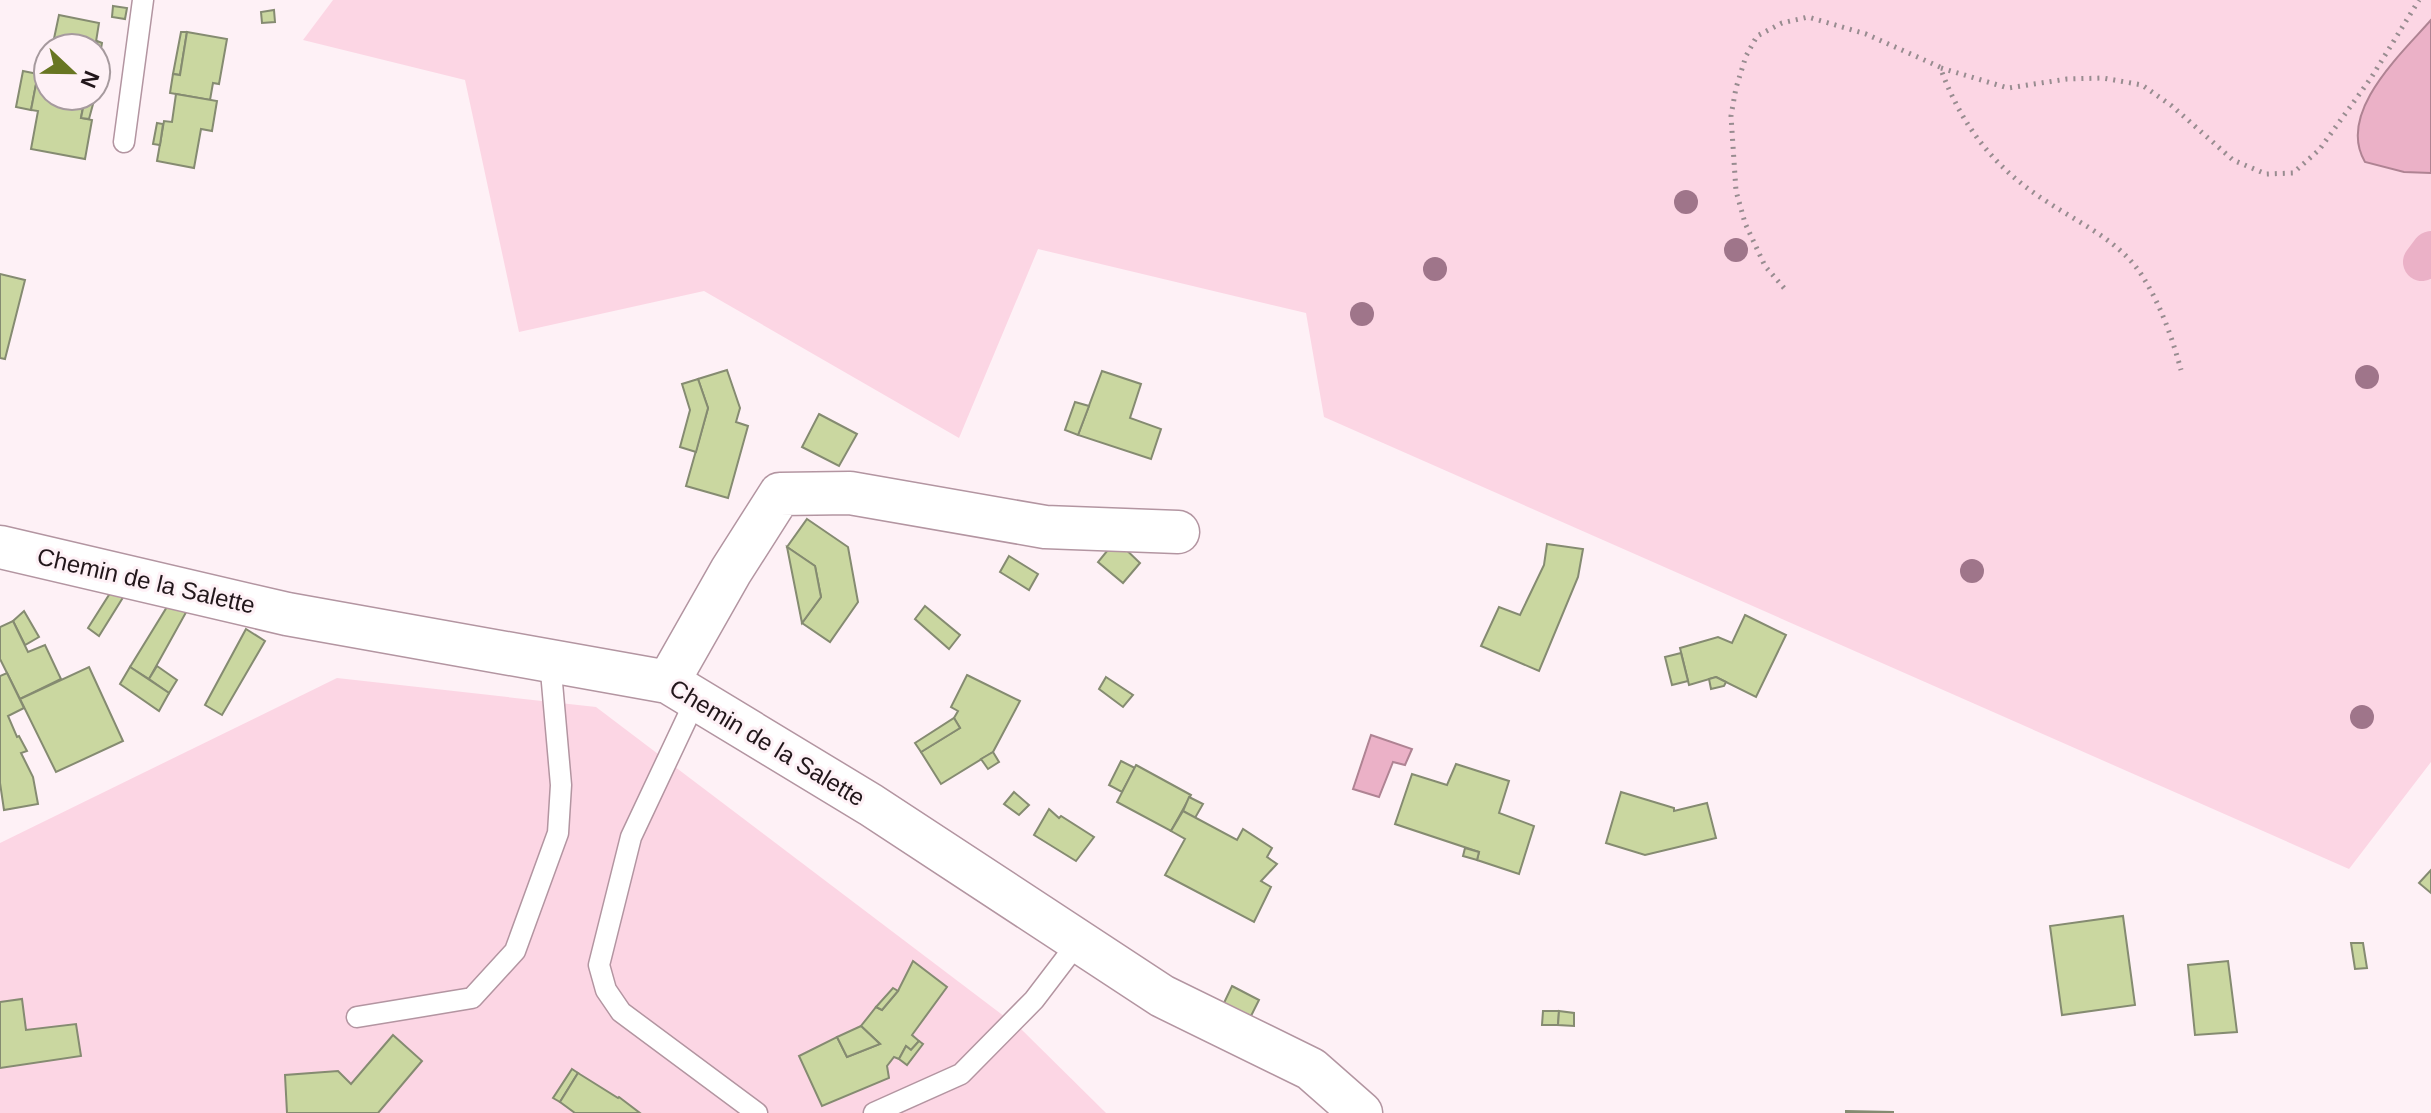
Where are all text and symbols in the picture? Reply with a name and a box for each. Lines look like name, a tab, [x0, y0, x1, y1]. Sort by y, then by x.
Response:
north arrow	[32, 32, 112, 112]
text: N	[76, 67, 105, 91]
street label: Chemin de la Salette	[35, 542, 258, 619]
street label: Chemin de la Salette	[665, 674, 870, 812]

